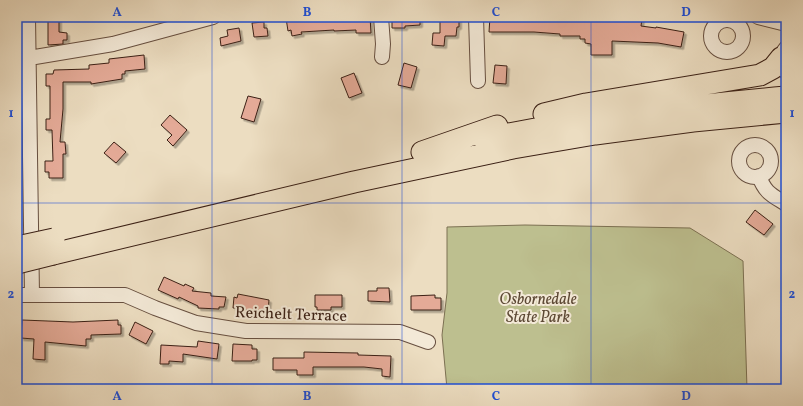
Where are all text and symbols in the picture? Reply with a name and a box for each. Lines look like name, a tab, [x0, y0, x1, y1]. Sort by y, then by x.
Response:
text: A	[112, 4, 122, 22]
text: B	[303, 4, 312, 22]
text: C	[492, 4, 500, 22]
text: D	[681, 4, 691, 22]
text: 1	[8, 105, 14, 123]
text: 1	[789, 105, 795, 123]
text: 2	[8, 286, 15, 304]
text: 2	[789, 286, 796, 304]
park label: Osbornedale State Park	[499, 289, 577, 329]
street label: Reichelt Terrace	[235, 302, 347, 328]
text: A	[112, 388, 122, 406]
text: B	[303, 388, 312, 406]
text: C	[492, 388, 500, 406]
text: D	[681, 388, 691, 406]

